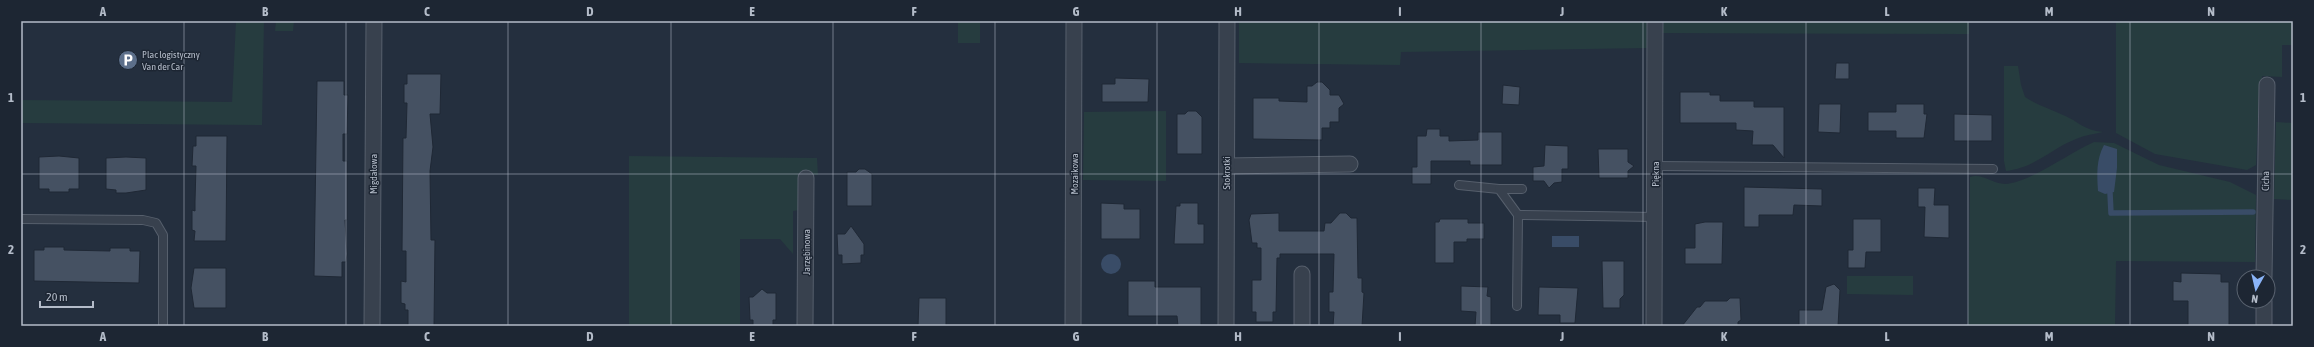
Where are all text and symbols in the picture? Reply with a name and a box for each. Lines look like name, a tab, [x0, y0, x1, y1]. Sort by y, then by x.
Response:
text: A	[99, 4, 107, 19]
text: B	[262, 4, 269, 19]
text: C	[424, 4, 430, 19]
text: D	[586, 4, 594, 19]
text: E	[749, 4, 755, 19]
text: F	[911, 4, 917, 19]
text: G	[1073, 4, 1080, 19]
text: H	[1234, 4, 1242, 19]
text: I	[1398, 4, 1402, 19]
text: J	[1559, 4, 1564, 19]
text: K	[1721, 4, 1728, 19]
text: L	[1884, 4, 1890, 19]
text: M	[2045, 4, 2054, 19]
text: N	[2207, 4, 2215, 19]
parking icon: Plac logistyczny Van der Car	[117, 49, 139, 71]
place label: Plac logistyczny Van der Car	[142, 49, 200, 72]
text: 1	[8, 90, 14, 105]
text: 1	[2300, 90, 2306, 105]
street label: Mozaikowa	[1069, 153, 1080, 195]
street label: Migdałowa	[368, 154, 379, 194]
street label: Stokrotki	[1221, 156, 1232, 190]
street label: Piękna	[1650, 161, 1661, 187]
street label: Cicha	[2260, 171, 2271, 191]
street label: Jarzębinowa	[801, 229, 812, 275]
text: 2	[8, 242, 14, 257]
text: 2	[2300, 242, 2306, 257]
north arrow	[2236, 269, 2276, 309]
scale bar	[40, 283, 93, 309]
text: 20 m	[46, 290, 68, 304]
text: N	[2251, 293, 2259, 305]
text: A	[99, 329, 107, 344]
text: B	[262, 329, 269, 344]
text: C	[424, 329, 430, 344]
text: D	[586, 329, 594, 344]
text: E	[749, 329, 755, 344]
text: F	[911, 329, 917, 344]
text: G	[1073, 329, 1080, 344]
text: H	[1234, 329, 1242, 344]
text: I	[1398, 329, 1402, 344]
text: J	[1559, 329, 1564, 344]
text: K	[1721, 329, 1728, 344]
text: L	[1884, 329, 1890, 344]
text: M	[2045, 329, 2054, 344]
text: N	[2207, 329, 2215, 344]

